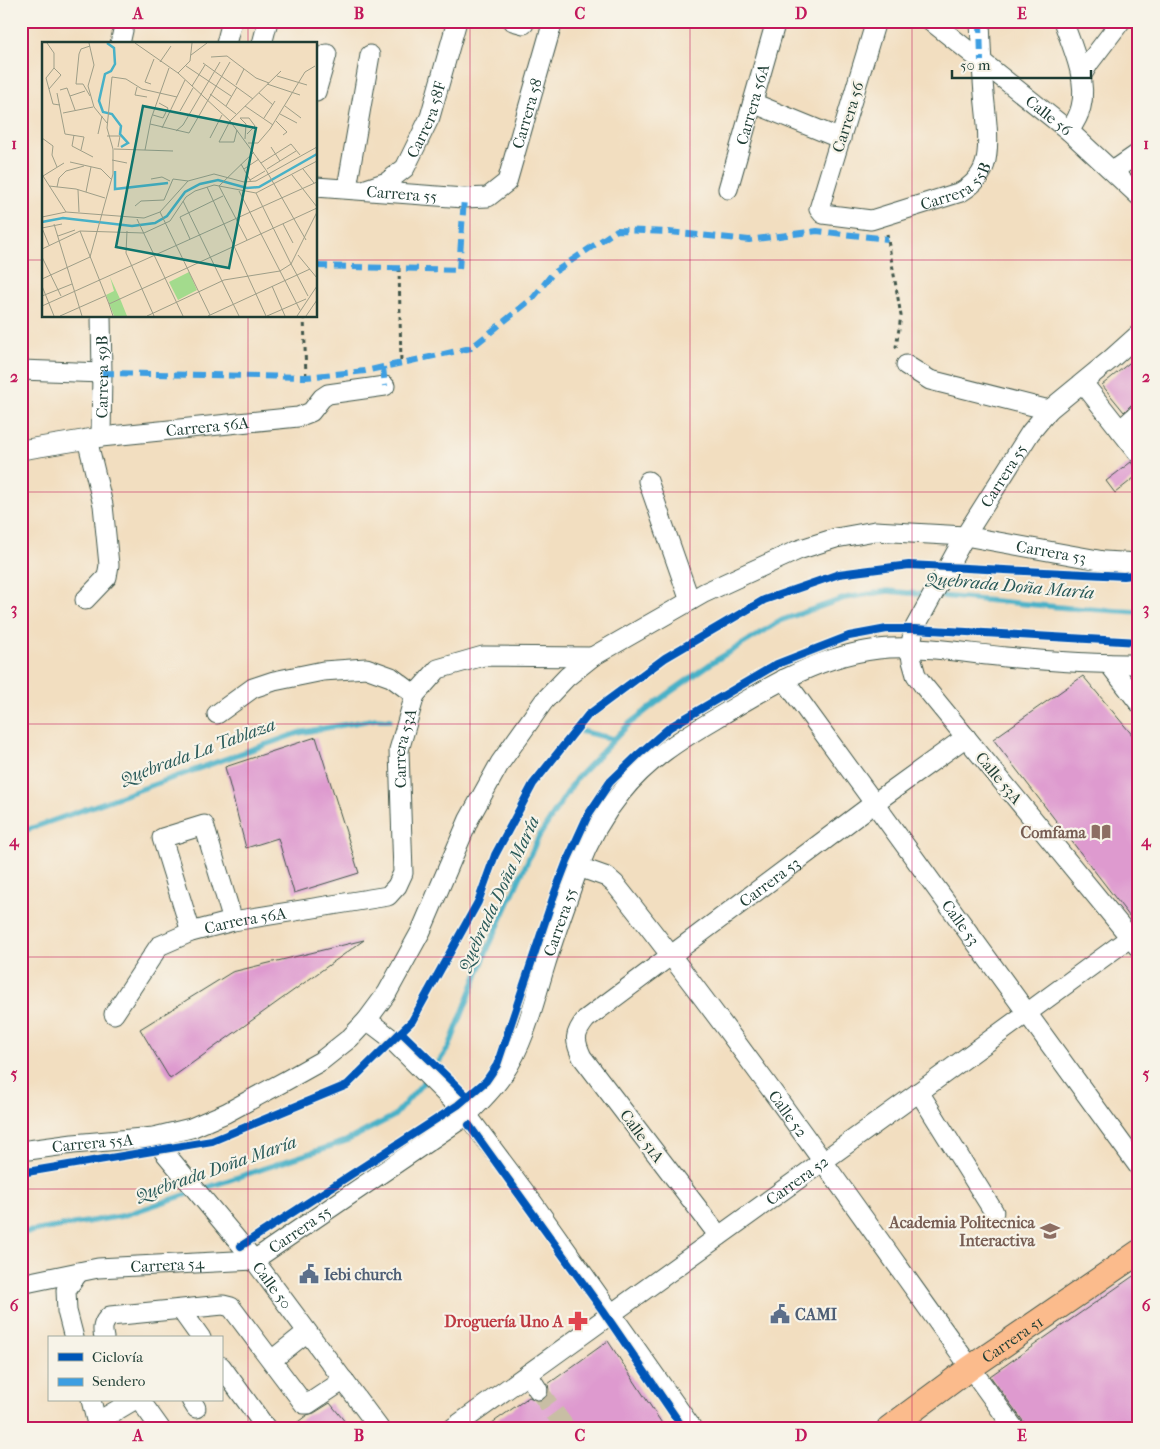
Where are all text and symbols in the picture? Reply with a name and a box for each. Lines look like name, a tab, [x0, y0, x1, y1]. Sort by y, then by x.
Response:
text: A	[132, 4, 144, 23]
text: B	[354, 4, 364, 23]
text: C	[575, 4, 586, 23]
text: D	[795, 4, 807, 23]
text: E	[1017, 4, 1027, 23]
inset map	[42, 42, 318, 318]
scale bar	[952, 48, 1091, 80]
text: 50 m	[960, 56, 991, 74]
street label: Carrera 56A	[732, 61, 773, 147]
street label: Carrera 58	[508, 76, 546, 151]
street label: Carrera 58F	[402, 79, 449, 161]
street label: Carrera 56	[828, 79, 868, 155]
street label: Calle 56	[1022, 91, 1076, 140]
text: 1	[11, 134, 17, 153]
text: 1	[1143, 134, 1149, 153]
street label: Carrera 55B	[918, 159, 995, 214]
street label: Carrera 55	[366, 181, 438, 205]
street label: Carrera 59B	[92, 335, 112, 419]
text: 2	[10, 367, 18, 386]
text: 2	[1142, 367, 1150, 386]
street label: Carrera 56A	[165, 412, 250, 440]
street label: Carrera 55	[976, 440, 1030, 510]
street label: Carrera 53	[1015, 536, 1088, 567]
water label: Quebrada Doña María	[924, 568, 1095, 604]
text: 3	[11, 599, 17, 619]
text: 3	[1143, 599, 1149, 619]
street label: Carrera 53A	[389, 706, 420, 789]
water label: Quebrada La Tablaza	[117, 714, 278, 790]
street label: Calle 53A	[972, 748, 1027, 808]
water label: Quebrada Doña María	[453, 813, 544, 976]
library icon: Comfama	[1090, 821, 1112, 843]
place label: Comfama	[1021, 823, 1087, 842]
text: 4	[8, 831, 20, 851]
text: 4	[1140, 831, 1152, 851]
street label: Carrera 53	[735, 853, 803, 911]
street label: Carrera 55	[539, 885, 580, 959]
street label: Calle 53	[938, 896, 984, 949]
street label: Carrera 56A	[202, 903, 288, 938]
text: 5	[11, 1064, 18, 1083]
text: 5	[1143, 1064, 1150, 1083]
street label: Calle 52	[765, 1086, 812, 1141]
street label: Calle 51A	[616, 1106, 668, 1167]
street label: Carrera 55A	[51, 1129, 134, 1156]
water label: Quebrada Doña María	[132, 1132, 299, 1207]
street label: Carrera 52	[762, 1151, 832, 1209]
street label: Carrera 55	[265, 1201, 334, 1257]
place label: Academia Politecnica Interactiva	[888, 1213, 1036, 1250]
school or university icon: Academia Politecnica Interactiva	[1039, 1220, 1061, 1242]
street label: Carrera 54	[130, 1253, 205, 1276]
street label: Calle 50	[249, 1258, 296, 1312]
public building icon: Iebi church	[298, 1263, 320, 1285]
place label: Iebi church	[324, 1265, 403, 1284]
text: 6	[10, 1296, 19, 1315]
text: 6	[1142, 1296, 1151, 1315]
public building icon: CAMI	[769, 1303, 791, 1325]
place label: CAMI	[795, 1305, 838, 1324]
pharmacy icon: Droguería Uno A	[567, 1310, 589, 1332]
street label: Carrera 51	[978, 1311, 1046, 1367]
place label: Droguería Uno A	[444, 1312, 564, 1332]
legend	[48, 1336, 222, 1402]
text: Ciclovía	[92, 1348, 144, 1366]
text: Sendero	[92, 1372, 146, 1390]
text: A	[132, 1426, 144, 1445]
text: B	[354, 1426, 364, 1445]
text: C	[575, 1426, 586, 1445]
text: D	[795, 1426, 807, 1445]
text: E	[1017, 1426, 1027, 1445]

